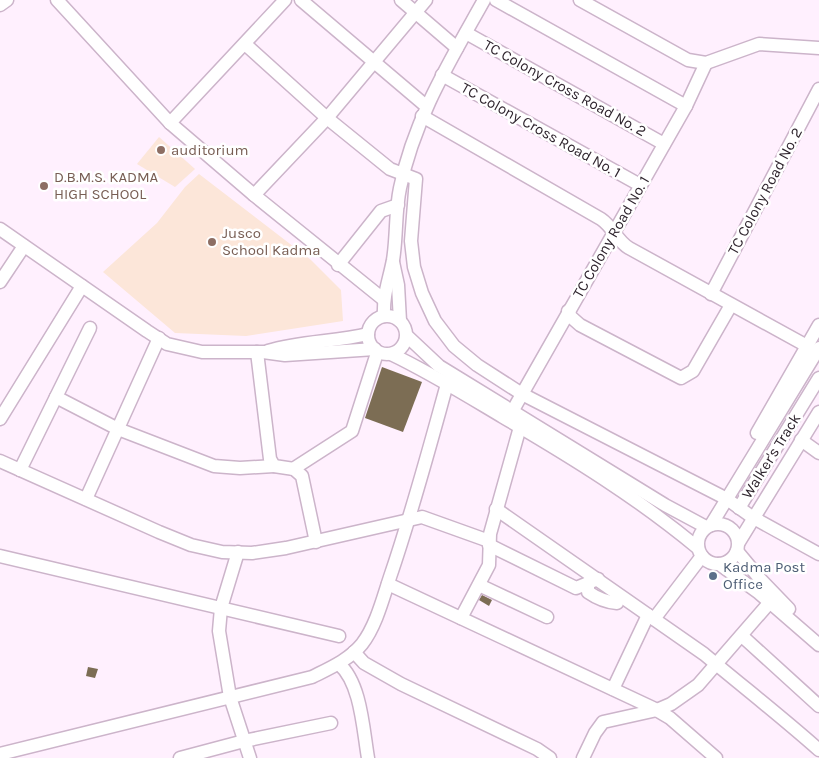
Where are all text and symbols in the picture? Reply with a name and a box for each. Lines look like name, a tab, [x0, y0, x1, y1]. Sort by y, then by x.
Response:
street label: TC Colony Cross Road No. 2	[480, 36, 650, 140]
street label: TC Colony Cross Road No. 1	[458, 79, 624, 181]
street label: TC Colony Road No. 2	[724, 124, 806, 258]
place label: auditorium	[171, 141, 249, 159]
marker: auditorium	[155, 144, 167, 156]
place label: D.B.M.S. KADMA HIGH SCHOOL	[54, 168, 159, 203]
street label: TC Colony Road No. 1	[569, 173, 653, 301]
marker: D.B.M.S. KADMA HIGH SCHOOL	[38, 180, 50, 192]
place label: Jusco School Kadma	[222, 224, 321, 259]
marker: Jusco School Kadma	[206, 236, 218, 248]
street label: Walker's Track	[738, 410, 804, 502]
place label: Kadma Post Office	[723, 558, 805, 593]
marker: Kadma Post Office	[707, 570, 719, 582]

